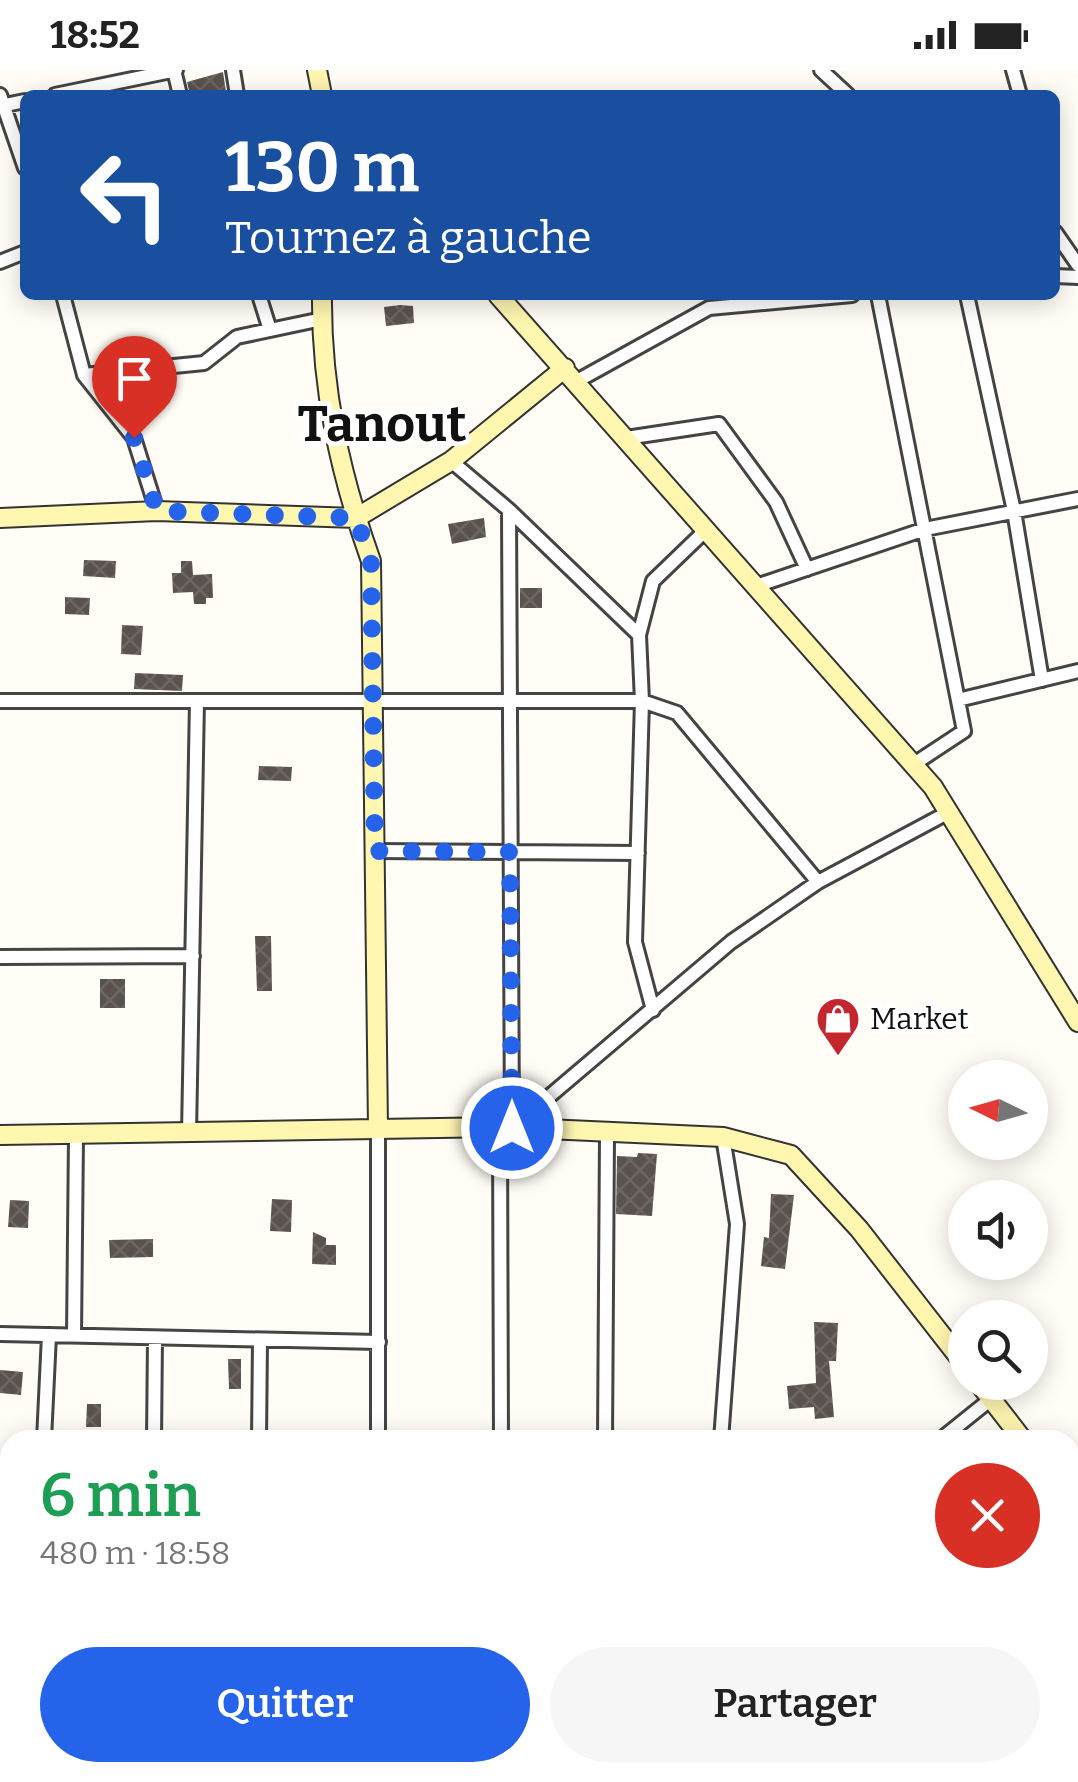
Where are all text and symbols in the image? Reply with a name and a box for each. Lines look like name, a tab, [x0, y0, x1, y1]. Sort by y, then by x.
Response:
text: 18:52	[50, 12, 140, 58]
text: 130 m	[225, 126, 419, 210]
icon: left	[60, 130, 190, 260]
text: Tournez à gauche	[225, 211, 592, 265]
pin	[92, 336, 177, 439]
icon: arrive	[107, 351, 162, 406]
district label: Tanout	[297, 394, 467, 454]
shop icon: Market	[815, 996, 861, 1057]
place label: Market	[870, 1001, 969, 1037]
north arrow	[948, 1060, 1048, 1160]
map controls	[948, 1060, 1048, 1400]
position arrow	[460, 1076, 564, 1180]
button: sound	[948, 1180, 1048, 1280]
button: search	[948, 1300, 1048, 1400]
text: 6 min	[40, 1460, 201, 1532]
button: close	[935, 1463, 1040, 1568]
text: 480 m · 18:58	[40, 1534, 230, 1572]
button: Quitter	[40, 1647, 530, 1762]
button: Partager	[550, 1647, 1040, 1762]

